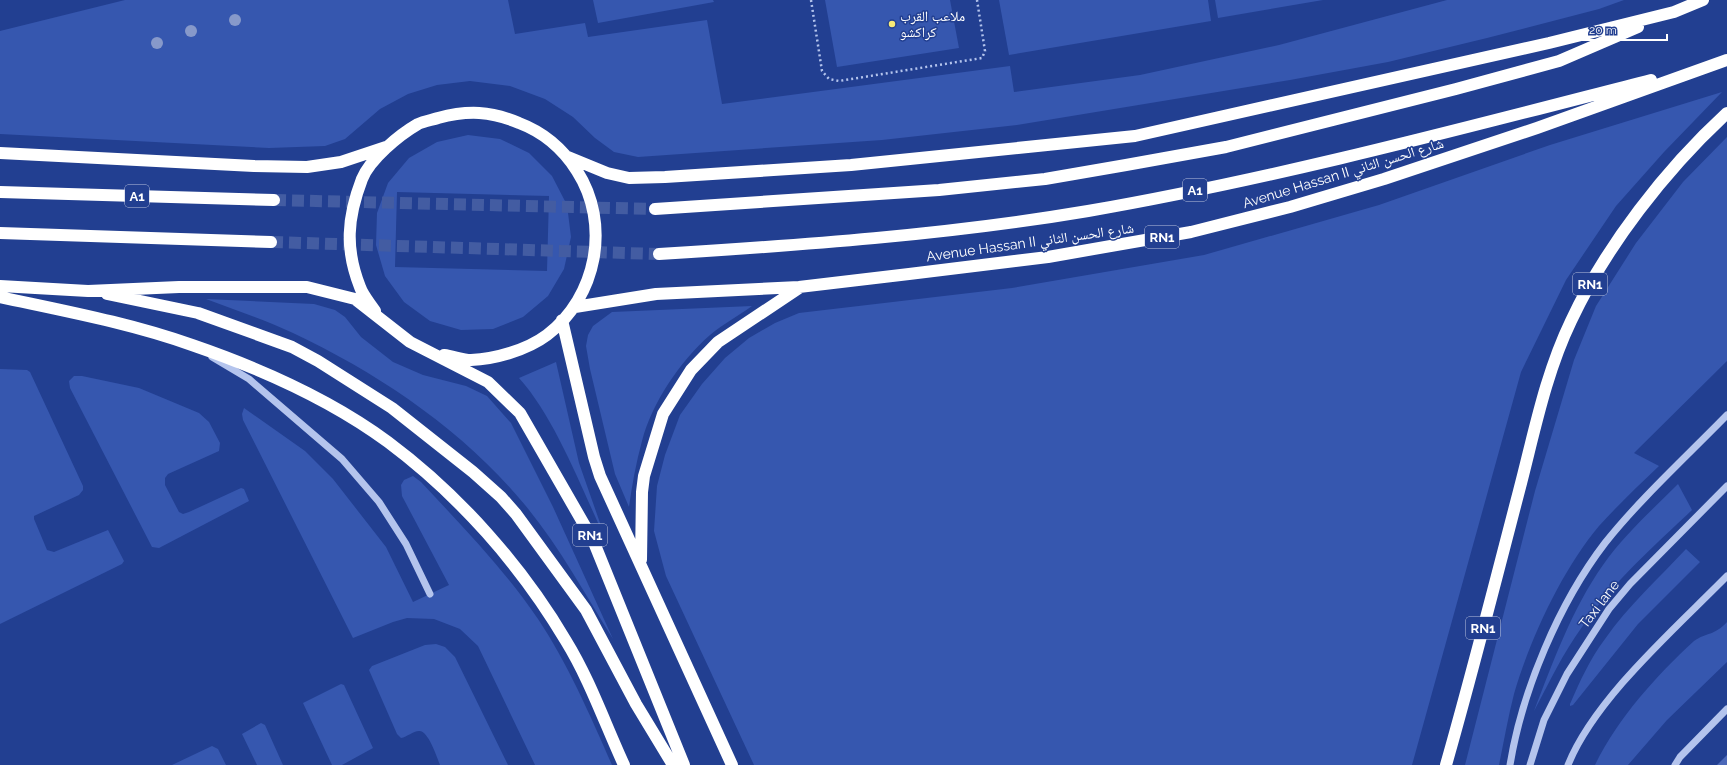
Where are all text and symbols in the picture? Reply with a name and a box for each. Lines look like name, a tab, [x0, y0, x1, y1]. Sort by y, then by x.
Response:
place label: ملاعب القرب كراكشو	[900, 8, 965, 41]
scale bar	[1583, 16, 1667, 42]
marker: ملاعب القرب كراكشو	[887, 19, 897, 29]
text: 20 m	[1589, 23, 1617, 37]
street label: Avenue Hassan II شارع الحسن الثاني	[1241, 135, 1446, 215]
road number: A1	[1183, 179, 1207, 201]
road number: A1	[125, 185, 149, 207]
street label: Avenue Hassan II شارع الحسن الثاني	[925, 220, 1135, 268]
road number: RN1	[1145, 226, 1179, 248]
road number: RN1	[1573, 273, 1607, 295]
road number: RN1	[573, 524, 607, 546]
street label: Taxi lane	[1576, 577, 1622, 631]
road number: RN1	[1466, 617, 1500, 639]

